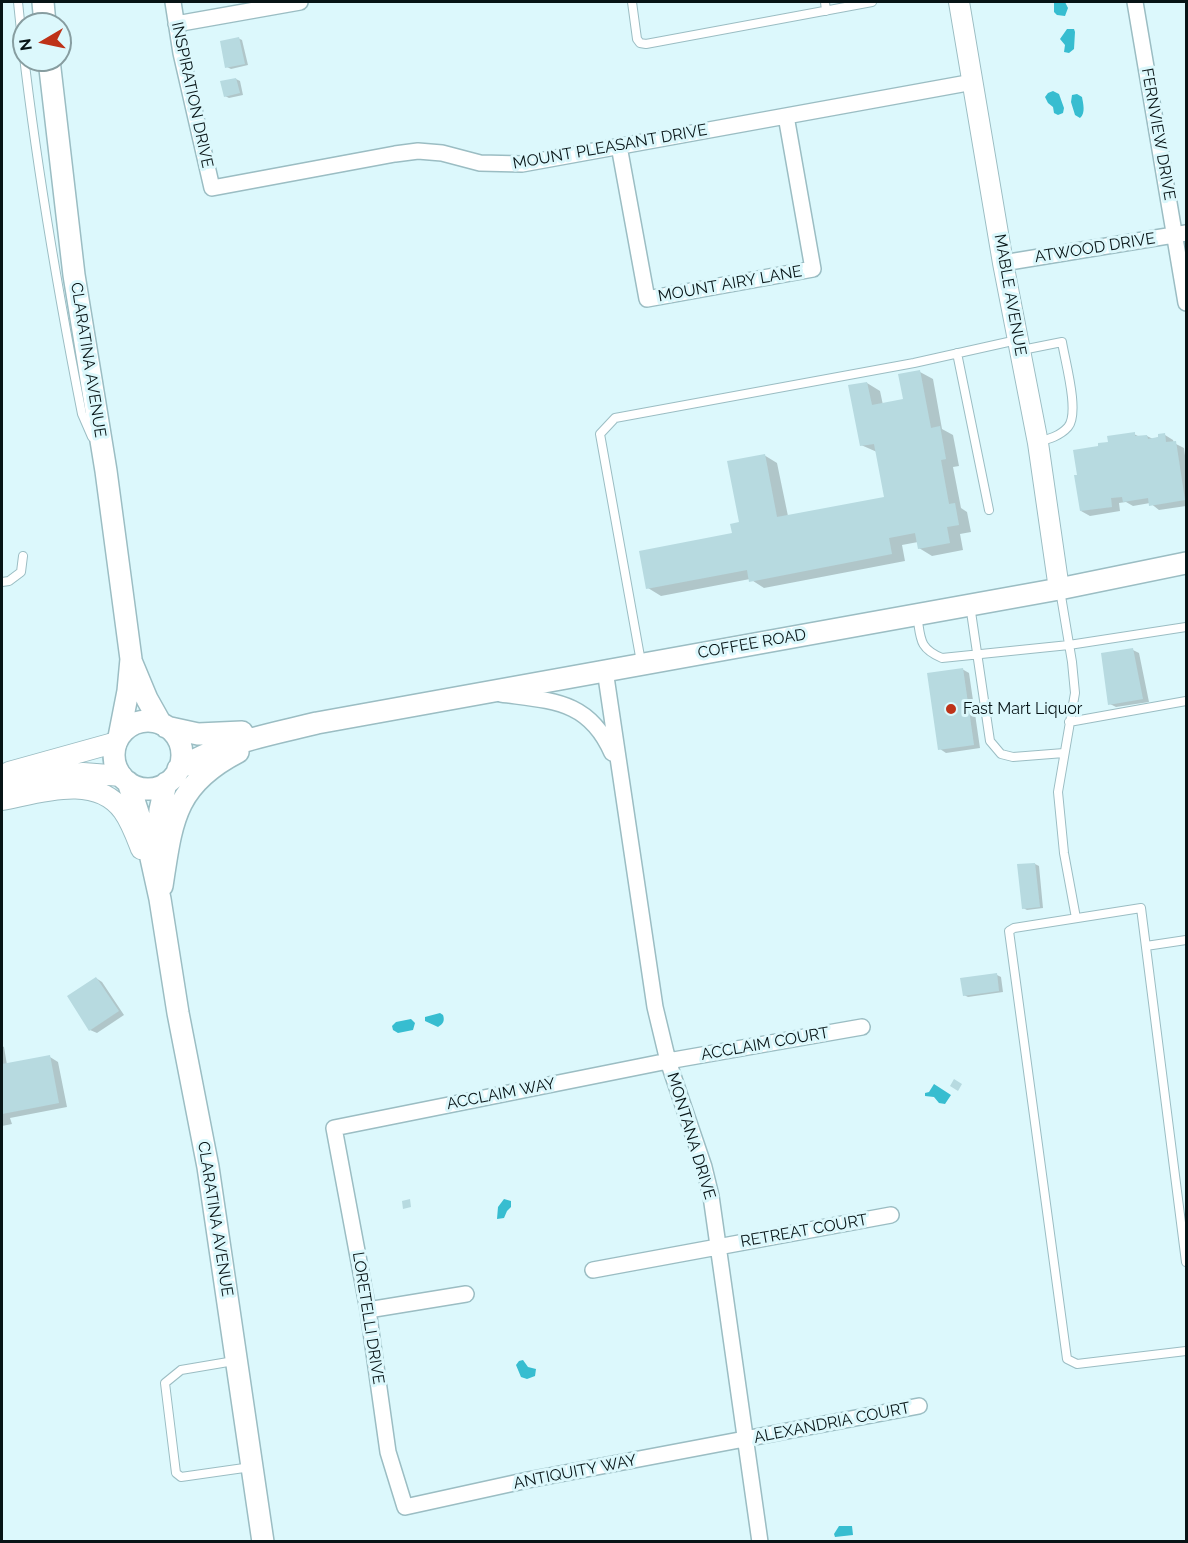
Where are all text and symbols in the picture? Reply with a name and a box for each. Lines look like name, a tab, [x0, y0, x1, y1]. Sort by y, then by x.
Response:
north arrow	[12, 12, 72, 72]
street label: INSPIRATION DRIVE	[167, 20, 217, 170]
text: N	[15, 37, 36, 52]
street label: FERNVIEW DRIVE	[1137, 66, 1179, 202]
street label: MOUNT PLEASANT DRIVE	[511, 120, 709, 174]
street label: ATWOOD DRIVE	[1033, 229, 1157, 267]
street label: MABLE AVENUE	[990, 233, 1030, 357]
street label: MOUNT AIRY LANE	[657, 262, 803, 306]
street label: CLARATINA AVENUE	[66, 281, 110, 439]
street label: COFFEE ROAD	[696, 625, 808, 663]
place label: Fast Mart Liquor	[963, 699, 1082, 719]
marker: Fast Mart Liquor	[944, 702, 958, 716]
street label: ACCLAIM COURT	[700, 1023, 830, 1065]
street label: MONTANA DRIVE	[663, 1070, 719, 1202]
street label: ACCLAIM WAY	[445, 1074, 557, 1114]
street label: CLARATINA AVENUE	[193, 1140, 237, 1298]
street label: RETREAT COURT	[739, 1210, 869, 1252]
street label: LORETELLI DRIVE	[348, 1250, 388, 1386]
street label: ALEXANDRIA COURT	[752, 1398, 912, 1448]
street label: ANTIQUITY WAY	[512, 1451, 638, 1493]

